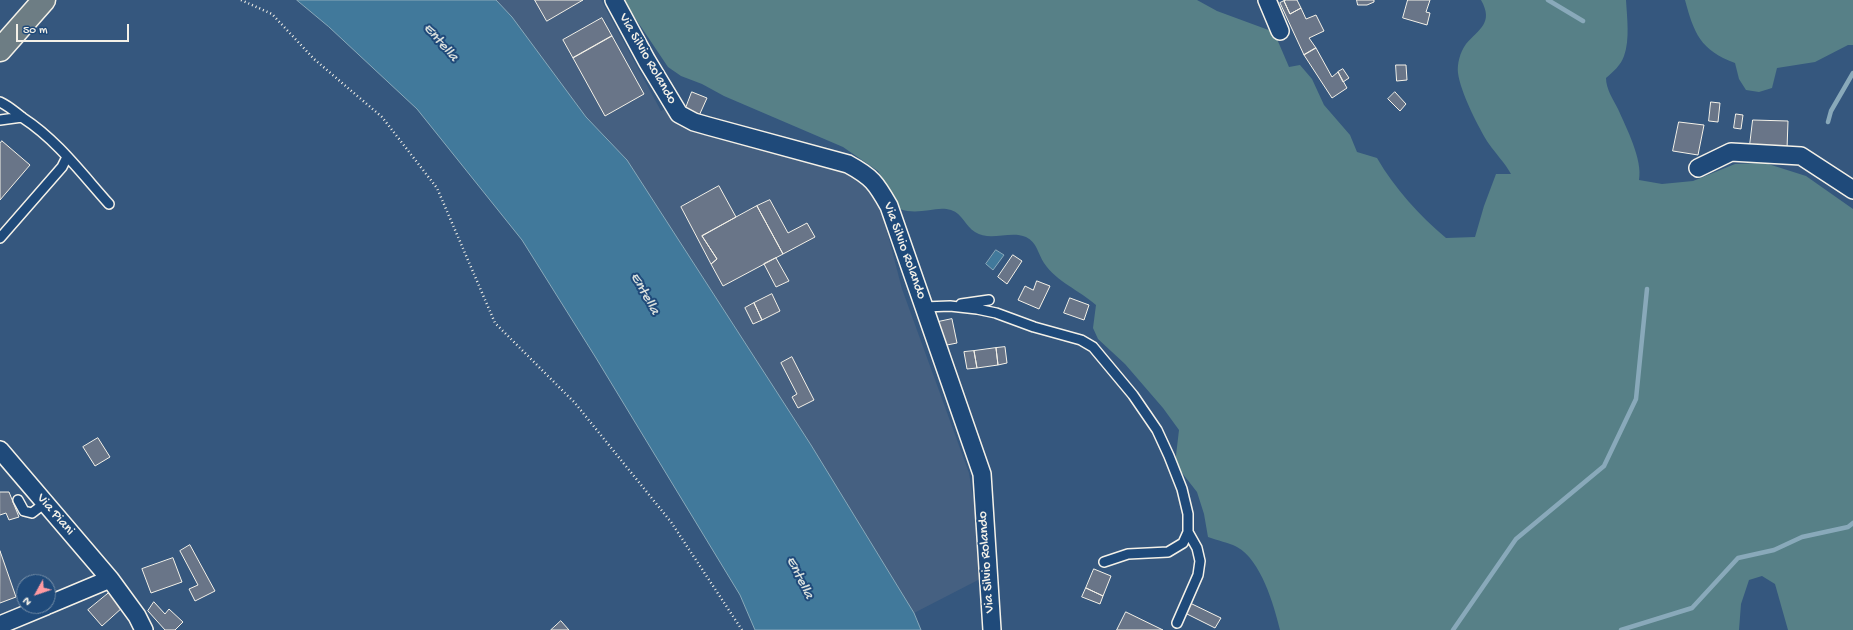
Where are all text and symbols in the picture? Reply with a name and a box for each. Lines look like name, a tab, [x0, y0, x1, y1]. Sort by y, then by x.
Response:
street label: Via Silvio Rolando	[614, 11, 680, 107]
scale bar	[18, 16, 131, 42]
water label: Entella	[418, 20, 462, 66]
text: 50 m	[23, 24, 48, 38]
street label: Via Silvio Rolando	[879, 200, 929, 302]
water label: Entella	[625, 270, 663, 318]
street label: Via Piani	[32, 491, 78, 539]
street label: Via Silvio Rolando	[975, 511, 999, 613]
water label: Entella	[781, 554, 817, 602]
north arrow	[16, 574, 56, 614]
text: N	[21, 594, 34, 608]

